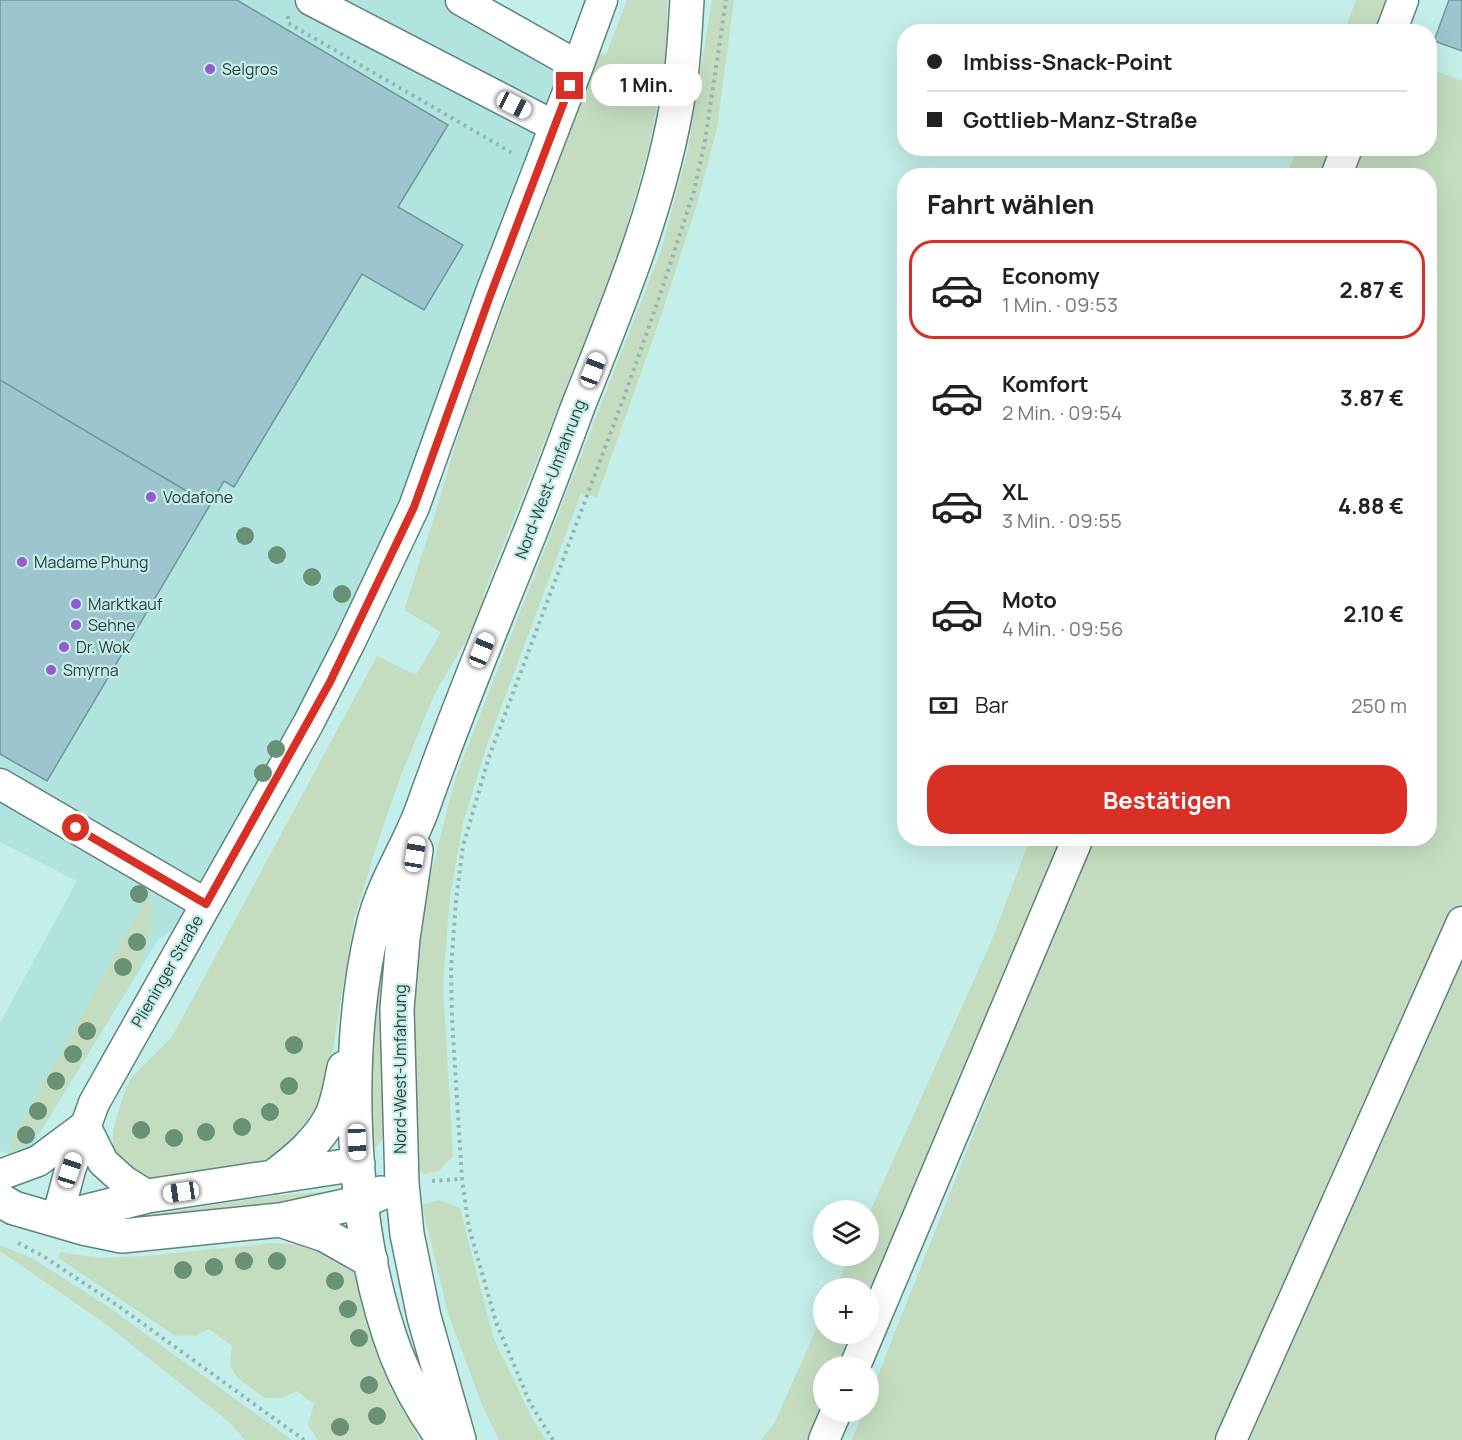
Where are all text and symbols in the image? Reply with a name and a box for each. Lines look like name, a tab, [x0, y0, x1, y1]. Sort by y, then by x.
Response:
text: Imbiss-Snack-Point	[963, 47, 1173, 77]
place label: Selgros	[222, 58, 278, 80]
marker: Selgros	[203, 62, 217, 76]
callout: 1 Min.	[591, 65, 702, 107]
text: 1 Min.	[619, 71, 674, 98]
route end	[556, 72, 583, 99]
car	[494, 89, 534, 121]
text: Gottlieb-Manz-Straße	[963, 105, 1197, 135]
text: Fahrt wählen	[927, 185, 1095, 222]
text: Economy	[1002, 261, 1100, 291]
icon: car	[930, 263, 984, 317]
text: 2.87 €	[1340, 275, 1404, 305]
text: 1 Min. · 09:53	[1002, 291, 1118, 318]
car	[578, 350, 608, 390]
text: Komfort	[1002, 369, 1089, 399]
icon: car	[930, 371, 984, 425]
text: 3.87 €	[1340, 383, 1404, 413]
street label: Nord-West-Umfahrung	[509, 396, 591, 562]
text: 2 Min. · 09:54	[1002, 399, 1122, 426]
text: XL	[1002, 477, 1028, 507]
icon: car	[930, 479, 984, 533]
place label: Vodafone	[163, 486, 233, 508]
marker: Vodafone	[144, 490, 158, 504]
text: 4.88 €	[1338, 491, 1404, 521]
text: 3 Min. · 09:55	[1002, 507, 1122, 534]
place label: Madame Phung	[34, 551, 148, 573]
marker: Madame Phung	[15, 555, 29, 569]
text: Moto	[1002, 585, 1057, 615]
icon: car	[930, 587, 984, 641]
place label: Marktkauf	[88, 593, 163, 615]
marker: Marktkauf	[69, 597, 83, 611]
text: 2.10 €	[1343, 599, 1404, 629]
place label: Sehne	[88, 614, 136, 636]
text: 4 Min. · 09:56	[1002, 615, 1123, 642]
marker: Sehne	[69, 618, 83, 632]
car	[467, 630, 497, 670]
place label: Dr. Wok	[76, 636, 131, 658]
marker: Dr. Wok	[57, 640, 71, 654]
place label: Smyrna	[63, 659, 119, 681]
marker: Smyrna	[44, 663, 58, 677]
icon: cash	[927, 689, 960, 722]
text: Bar	[975, 690, 1009, 720]
text: 250 m	[1351, 692, 1407, 719]
button: Bestätigen	[927, 765, 1407, 834]
route start	[62, 814, 89, 841]
car	[403, 835, 427, 873]
street label: Plieninger Straße	[126, 911, 208, 1031]
street label: Nord-West-Umfahrung	[389, 984, 411, 1154]
car	[347, 1124, 367, 1160]
car	[56, 1150, 84, 1190]
car	[162, 1181, 200, 1203]
map controls	[813, 1200, 879, 1422]
button: layers	[813, 1200, 879, 1266]
button: +	[813, 1278, 879, 1344]
button: −	[813, 1356, 879, 1422]

